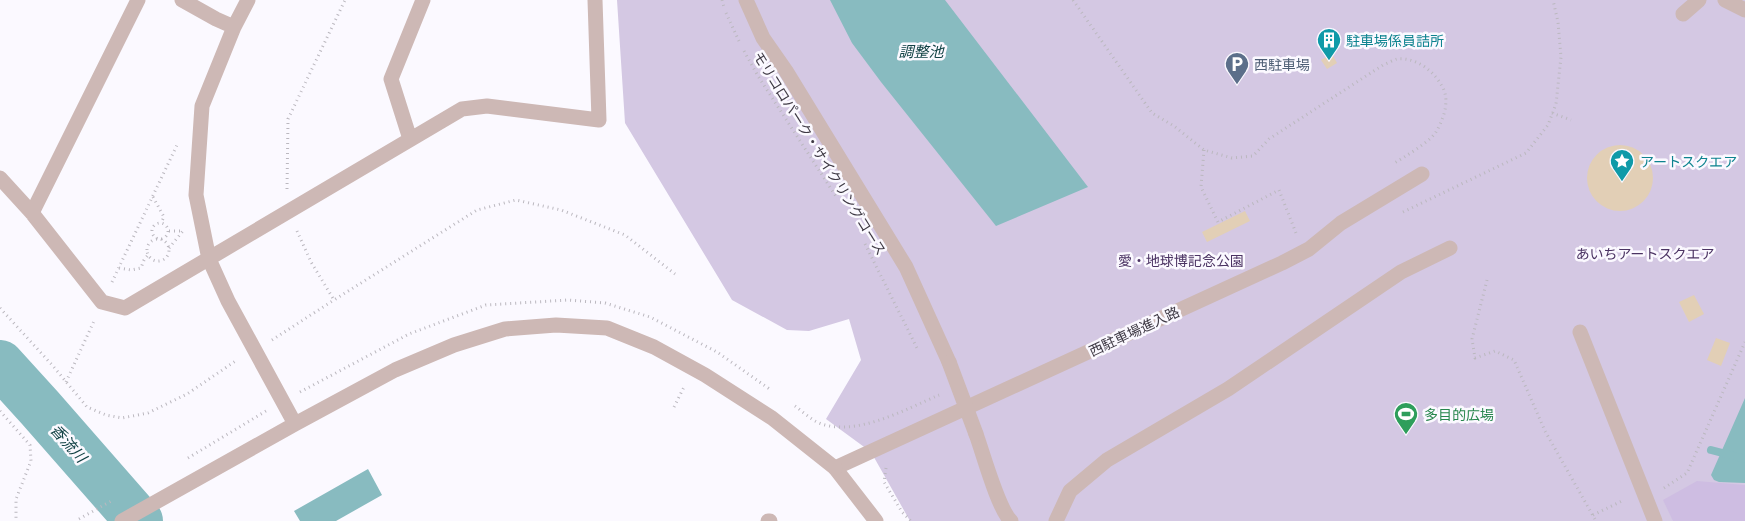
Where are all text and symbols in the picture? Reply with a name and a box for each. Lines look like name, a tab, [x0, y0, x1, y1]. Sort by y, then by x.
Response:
building icon: 駐車場係員詰所	[1316, 27, 1342, 61]
place label: 駐車場係員詰所	[1346, 32, 1444, 49]
water label: 調整池	[898, 42, 945, 60]
street label: モリコロパーク・サイクリングコース	[750, 48, 890, 258]
parking icon: 西駐車場	[1224, 51, 1250, 85]
place label: 西駐車場	[1254, 56, 1310, 73]
place icon: アートスクエア	[1609, 148, 1635, 182]
place label: アートスクエア	[1640, 153, 1737, 170]
park label: あいちアートスクエア	[1575, 245, 1715, 262]
park label: 愛・地球博記念公園	[1118, 252, 1244, 269]
street label: 西駐車場進入路	[1086, 303, 1182, 359]
sports icon: 多目的広場	[1393, 401, 1419, 435]
place label: 多目的広場	[1424, 406, 1494, 423]
water label: 香流川	[47, 420, 92, 467]

